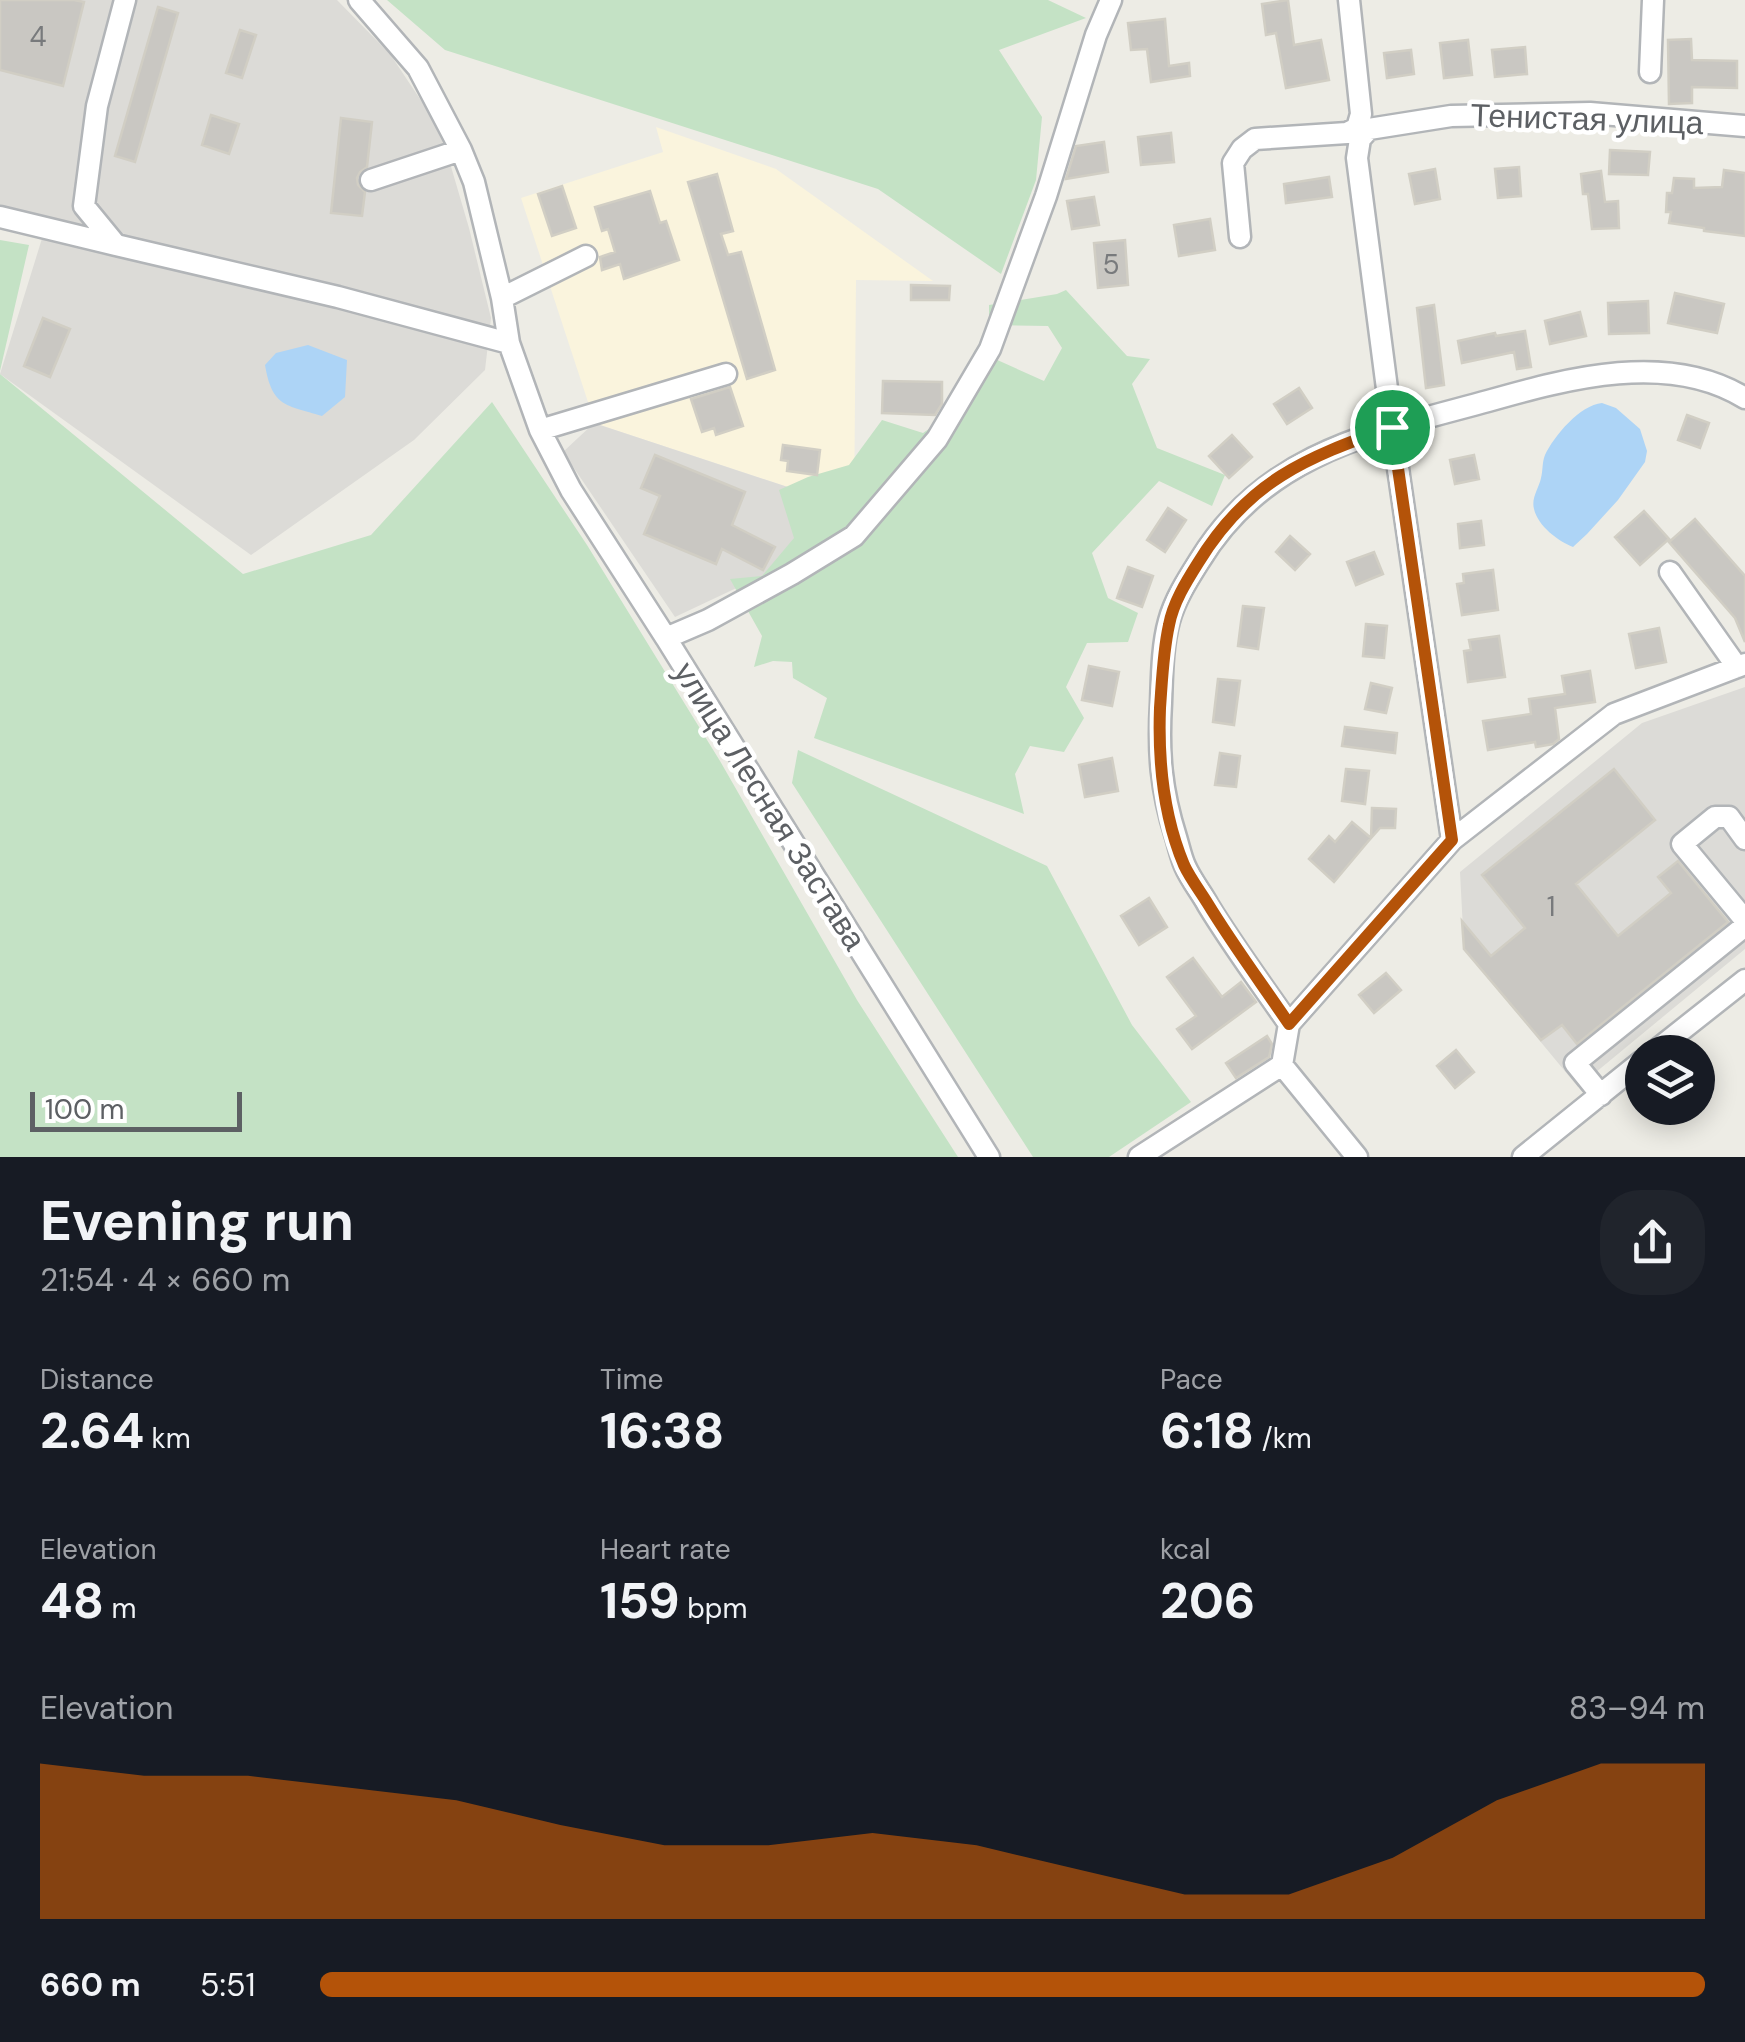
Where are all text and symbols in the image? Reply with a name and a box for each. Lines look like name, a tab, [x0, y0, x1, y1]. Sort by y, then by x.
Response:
house number: 4	[30, 18, 47, 55]
street label: Тенистая улица	[1470, 94, 1704, 144]
house number: 5	[1102, 246, 1120, 283]
pin	[1350, 385, 1435, 470]
icon: arrive	[1365, 400, 1420, 455]
street label: улица Лесная Застава	[664, 654, 876, 958]
house number: 1	[1547, 888, 1555, 925]
map controls	[1625, 1035, 1715, 1125]
button: layers	[1625, 1035, 1715, 1125]
scale bar	[30, 1087, 242, 1132]
text: 100 m	[45, 1091, 124, 1128]
text: Evening run	[40, 1185, 354, 1257]
button: share	[1600, 1190, 1705, 1295]
text: 21:54 · 4 × 660 m	[40, 1259, 290, 1301]
text: Distance	[40, 1361, 154, 1398]
text: Time	[600, 1361, 663, 1398]
text: Pace	[1160, 1361, 1223, 1398]
text: 2.64	[40, 1398, 144, 1464]
text: 16:38	[600, 1398, 724, 1464]
text: 6:18	[1160, 1398, 1254, 1464]
text: km	[144, 1420, 191, 1457]
text: /km	[1254, 1420, 1312, 1457]
text: Elevation	[40, 1531, 157, 1568]
text: Heart rate	[600, 1531, 731, 1568]
text: kcal	[1160, 1531, 1211, 1568]
text: 48	[40, 1568, 104, 1634]
text: 159	[600, 1568, 680, 1634]
text: 206	[1160, 1568, 1256, 1634]
text: m	[104, 1590, 137, 1627]
text: bpm	[680, 1590, 747, 1627]
text: Elevation	[40, 1687, 173, 1729]
text: 83–94 m	[1569, 1687, 1705, 1729]
text: 660 m	[40, 1964, 141, 2006]
text: 5:51	[200, 1964, 256, 2006]

